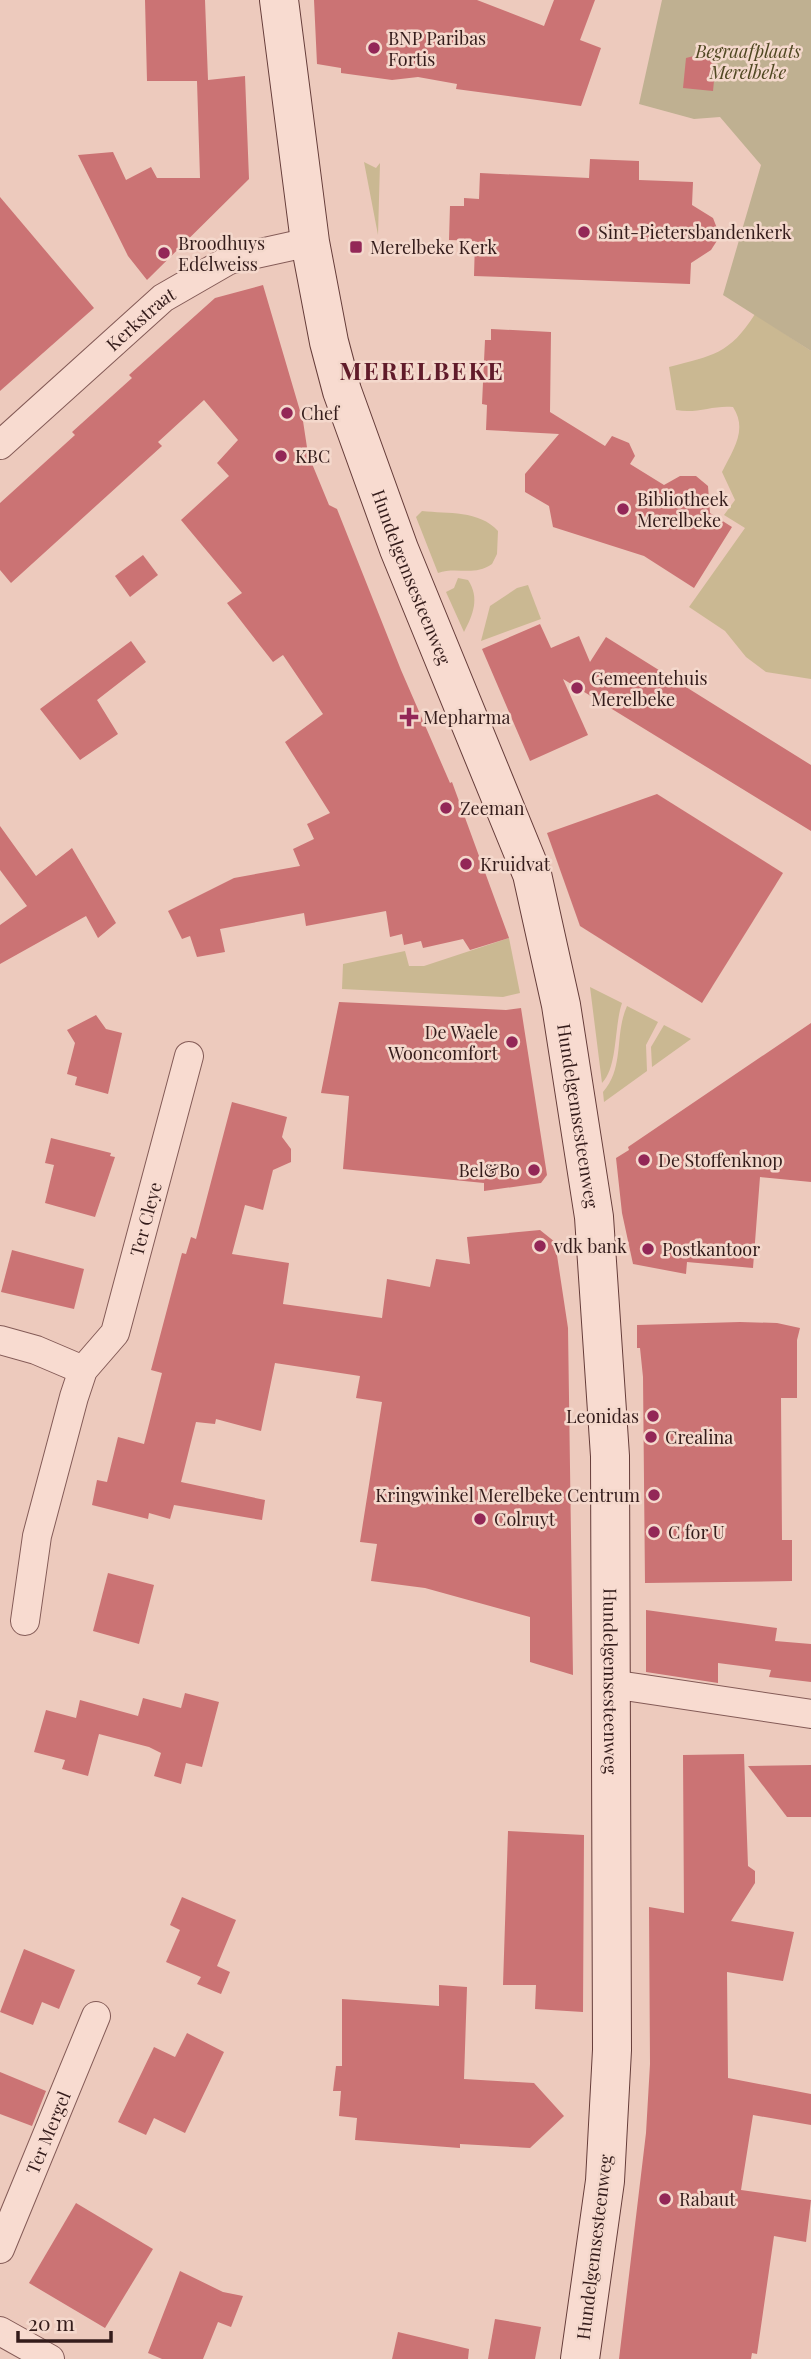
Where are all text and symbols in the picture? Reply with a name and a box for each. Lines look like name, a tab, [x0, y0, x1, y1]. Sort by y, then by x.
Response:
place label: BNP Paribas Fortis	[388, 26, 486, 71]
park label: Begraafplaats Merelbeke	[694, 39, 801, 84]
marker: BNP Paribas Fortis	[366, 40, 382, 56]
place label: Sint-Pietersbandenkerk	[598, 220, 792, 244]
marker: Sint-Pietersbandenkerk	[576, 224, 592, 240]
place label: Broodhuys Edelweiss	[178, 231, 265, 276]
place label: Merelbeke Kerk	[370, 235, 497, 259]
marker: Merelbeke Kerk	[348, 239, 364, 255]
marker: Broodhuys Edelweiss	[156, 245, 172, 261]
street label: Kerkstraat	[101, 281, 180, 356]
district label: MERELBEKE	[339, 354, 505, 386]
place label: Chef	[301, 401, 341, 425]
marker: Chef	[279, 405, 295, 421]
place label: KBC	[295, 444, 330, 468]
marker: KBC	[273, 448, 289, 464]
street label: Hundelgemsesteenweg	[366, 486, 457, 669]
place label: Bibliotheek Merelbeke	[637, 487, 729, 532]
marker: Bibliotheek Merelbeke	[615, 501, 631, 517]
place label: Gemeentehuis Merelbeke	[591, 666, 708, 711]
marker: Gemeentehuis Merelbeke	[569, 680, 585, 696]
place label: Mepharma	[423, 705, 510, 729]
marker: Mepharma	[401, 709, 417, 725]
place label: Zeeman	[460, 796, 525, 820]
marker: Zeeman	[438, 800, 454, 816]
place label: Kruidvat	[480, 852, 551, 876]
marker: Kruidvat	[458, 856, 474, 872]
place label: De Waele Wooncomfort	[387, 1020, 499, 1065]
street label: Hundelgemsesteenweg	[552, 1022, 605, 1210]
marker: De Waele Wooncomfort	[504, 1034, 520, 1050]
place label: De Stoffenknop	[658, 1148, 783, 1172]
marker: De Stoffenknop	[636, 1152, 652, 1168]
place label: Bel&Bo	[458, 1158, 520, 1182]
marker: Bel&Bo	[526, 1162, 542, 1178]
street label: Ter Cleye	[124, 1179, 167, 1259]
place label: vdk bank	[553, 1234, 627, 1258]
place label: Postkantoor	[662, 1237, 760, 1261]
marker: vdk bank	[532, 1238, 548, 1254]
marker: Postkantoor	[640, 1241, 656, 1257]
place label: Leonidas	[566, 1404, 639, 1428]
marker: Leonidas	[645, 1408, 661, 1424]
place label: Crealina	[665, 1425, 733, 1449]
marker: Crealina	[643, 1429, 659, 1445]
place label: Kringwinkel Merelbeke Centrum	[375, 1483, 640, 1507]
marker: Kringwinkel Merelbeke Centrum	[646, 1487, 662, 1503]
place label: Colruyt	[494, 1507, 556, 1531]
marker: Colruyt	[472, 1511, 488, 1527]
place label: C for U	[668, 1520, 725, 1544]
marker: C for U	[646, 1524, 662, 1540]
street label: Hundelgemsesteenweg	[598, 1588, 623, 1775]
street label: Ter Mergel	[20, 2087, 76, 2178]
street label: Hundelgemsesteenweg	[571, 2153, 617, 2341]
place label: Rabaut	[679, 2187, 736, 2211]
marker: Rabaut	[657, 2191, 673, 2207]
scale bar	[18, 2300, 110, 2344]
text: 20 m	[28, 2308, 75, 2336]

